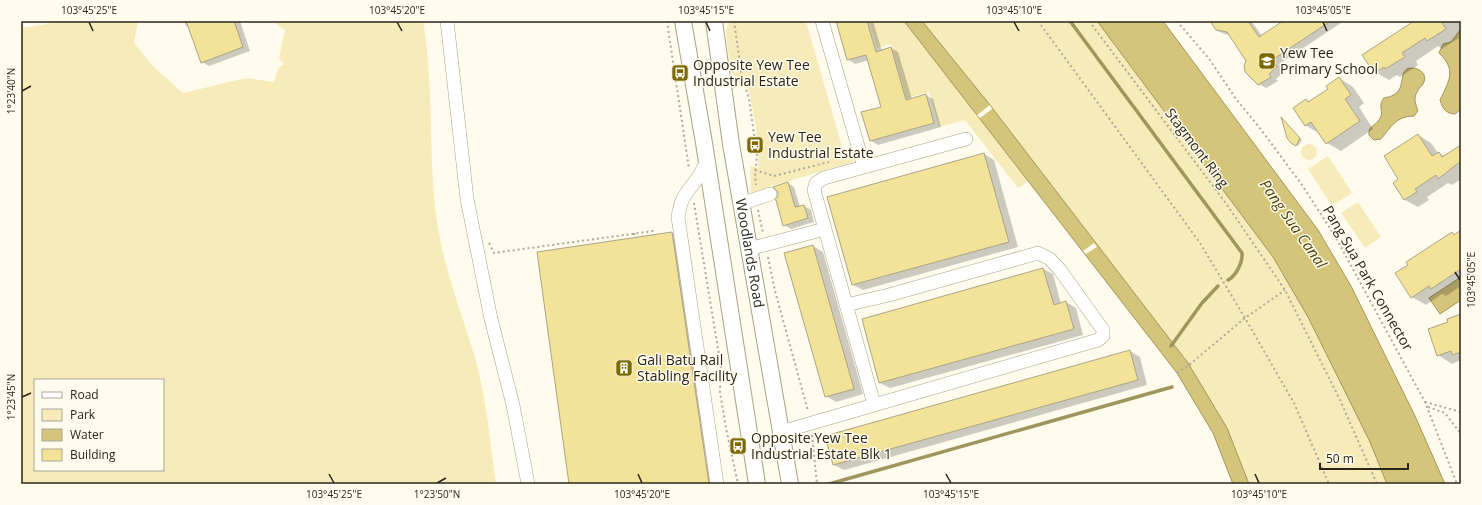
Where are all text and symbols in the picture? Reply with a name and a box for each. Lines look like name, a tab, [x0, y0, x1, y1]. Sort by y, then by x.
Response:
text: 103°45'25"E	[61, 3, 117, 17]
text: 103°45'20"E	[369, 3, 425, 17]
text: 103°45'15"E	[678, 3, 734, 17]
text: 103°45'10"E	[986, 3, 1042, 17]
text: 103°45'05"E	[1295, 3, 1351, 17]
place label: Yew Tee Primary School	[1280, 43, 1378, 78]
school or university icon: Yew Tee Primary School	[1257, 51, 1277, 71]
place label: Opposite Yew Tee Industrial Estate	[693, 55, 810, 90]
bus stop icon: Opposite Yew Tee Industrial Estate	[670, 63, 690, 83]
text: 1°23'40"N	[4, 68, 18, 114]
street label: Stagmont Ring	[1161, 104, 1234, 192]
place label: Yew Tee Industrial Estate	[768, 127, 874, 162]
bus stop icon: Yew Tee Industrial Estate	[745, 135, 765, 155]
water label: Pang Sua Canal	[1256, 175, 1333, 273]
street label: Woodlands Road	[732, 197, 769, 309]
street label: Pang Sua Park Connector	[1319, 202, 1418, 354]
text: 103°45'05"E	[1464, 252, 1478, 308]
place label: Gali Batu Rail Stabling Facility	[637, 350, 738, 385]
building icon: Gali Batu Rail Stabling Facility	[614, 358, 634, 378]
text: 1°23'45"N	[4, 374, 18, 420]
legend	[34, 379, 164, 471]
text: Road	[70, 386, 99, 403]
text: Park	[70, 406, 96, 423]
text: Water	[70, 426, 104, 443]
place label: Opposite Yew Tee Industrial Estate Blk 1	[751, 428, 892, 463]
bus stop icon: Opposite Yew Tee Industrial Estate Blk 1	[728, 436, 748, 456]
scale bar	[1320, 445, 1408, 471]
text: Building	[70, 446, 116, 463]
text: 50 m	[1326, 450, 1354, 467]
text: 103°45'25"E	[306, 487, 362, 501]
text: 1°23'50"N	[414, 487, 460, 501]
text: 103°45'20"E	[614, 487, 670, 501]
text: 103°45'15"E	[923, 487, 979, 501]
text: 103°45'10"E	[1231, 487, 1287, 501]

